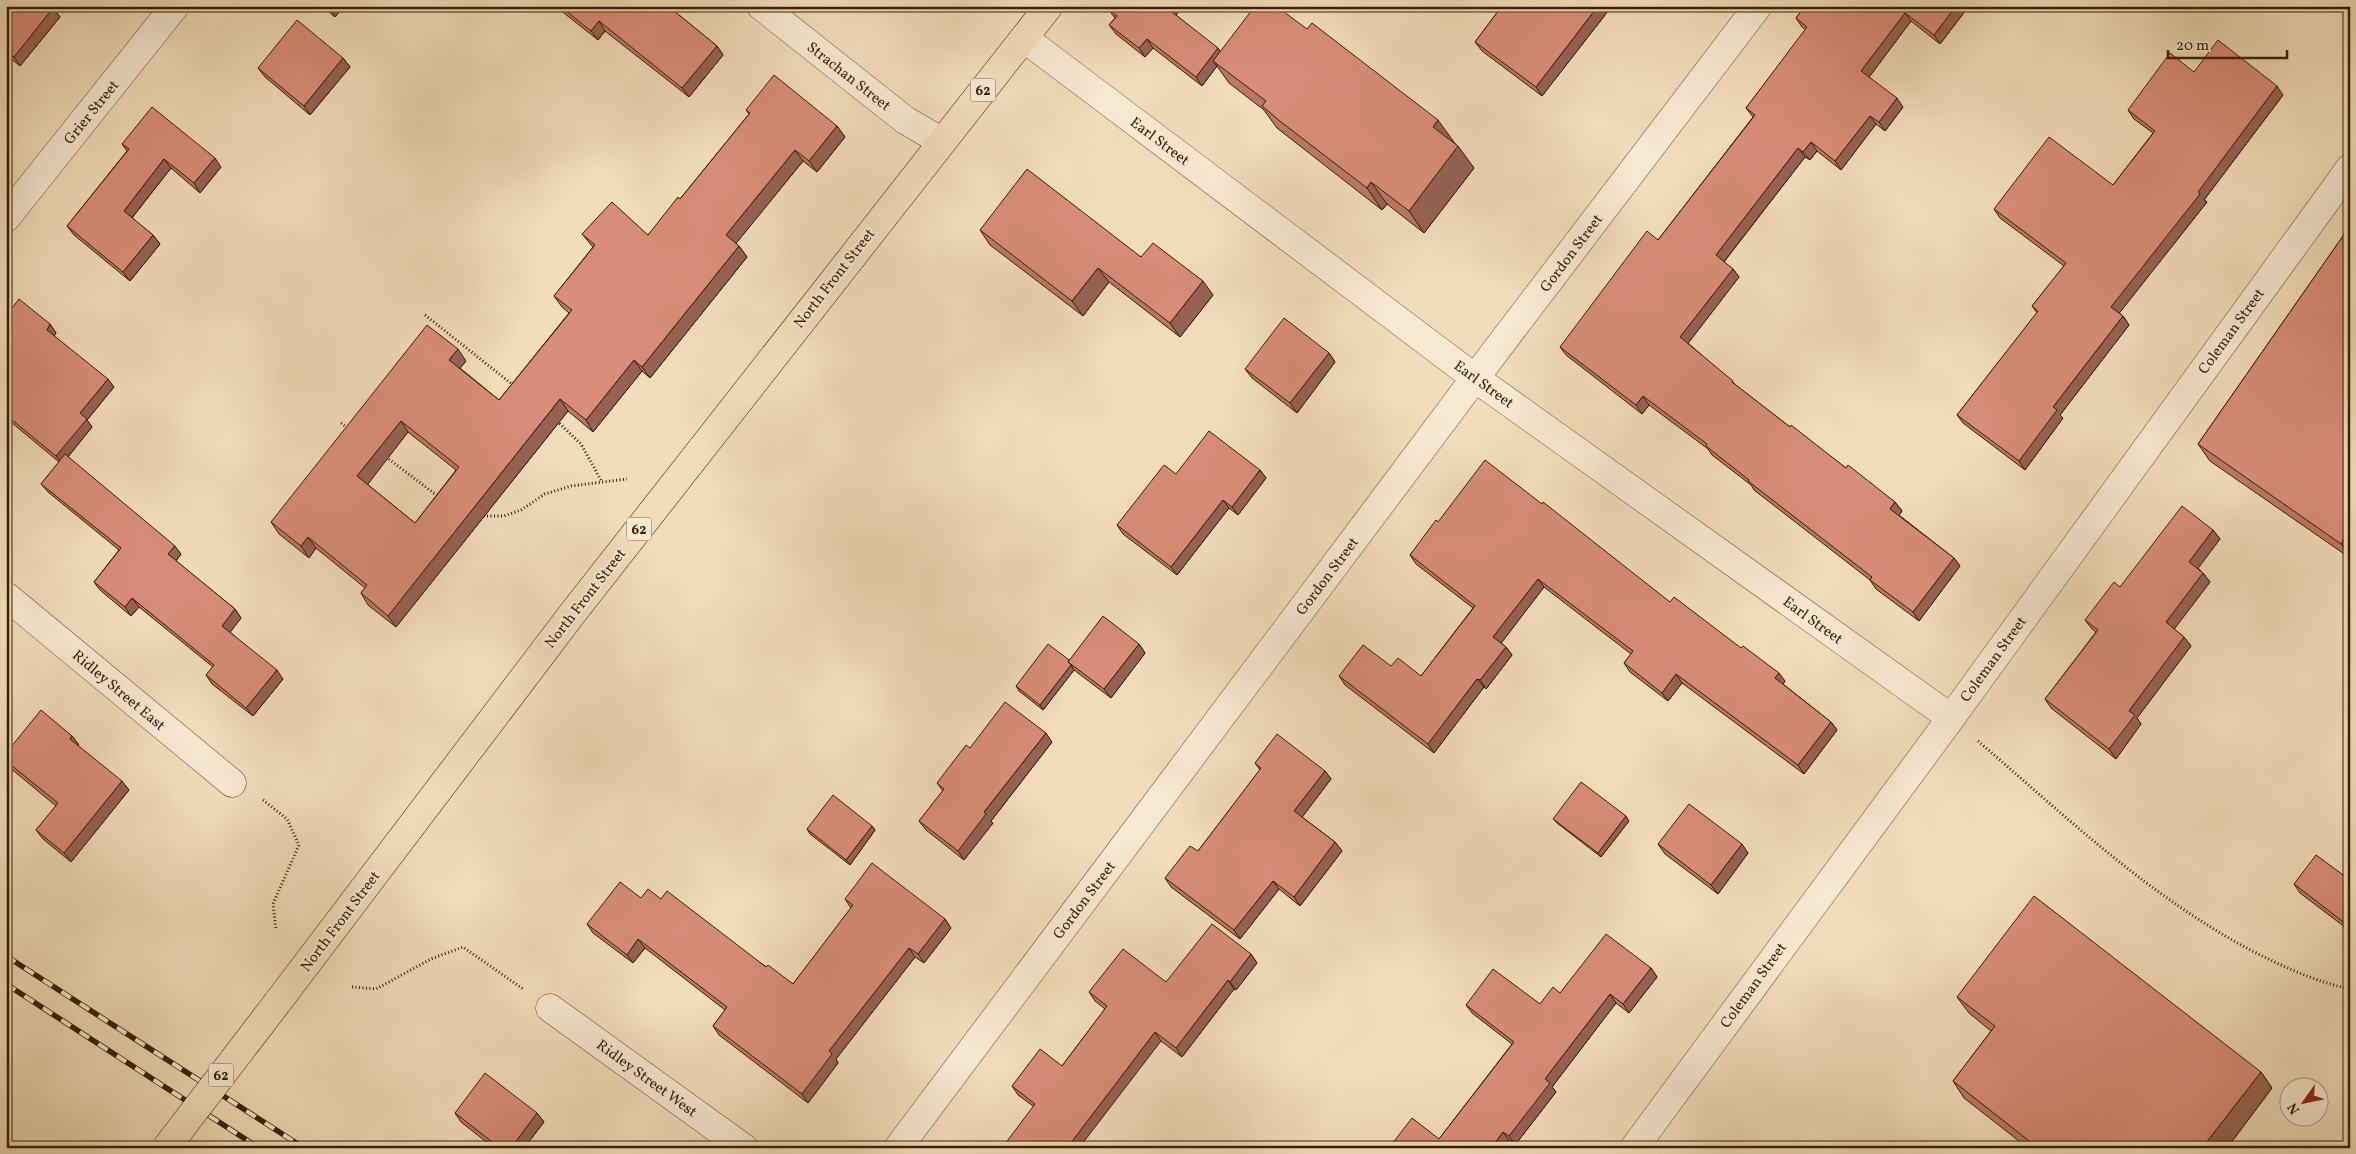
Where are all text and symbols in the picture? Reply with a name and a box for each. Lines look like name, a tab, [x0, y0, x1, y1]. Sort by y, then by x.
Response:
scale bar	[2168, 28, 2287, 60]
text: 20 m	[2176, 36, 2209, 57]
street label: Strachan Street	[802, 38, 894, 117]
street label: Grier Street	[60, 76, 125, 150]
road number: 62	[970, 78, 996, 102]
street label: Earl Street	[1125, 113, 1193, 172]
street label: Gordon Street	[1536, 210, 1609, 297]
street label: North Front Street	[790, 225, 881, 333]
street label: Coleman Street	[2194, 285, 2270, 379]
street label: Earl Street	[1449, 356, 1517, 414]
road number: 62	[626, 518, 652, 540]
street label: Gordon Street	[1292, 533, 1365, 620]
street label: North Front Street	[541, 545, 632, 653]
street label: Earl Street	[1778, 592, 1846, 650]
street label: Coleman Street	[1956, 613, 2032, 707]
street label: Ridley Street East	[67, 646, 169, 736]
street label: Gordon Street	[1049, 857, 1122, 944]
street label: North Front Street	[296, 867, 386, 977]
street label: Coleman Street	[1716, 939, 1792, 1033]
street label: Ridley Street West	[591, 1035, 701, 1123]
road number: 62	[208, 1064, 234, 1086]
north arrow	[2278, 1076, 2328, 1126]
text: N	[2284, 1099, 2305, 1118]

